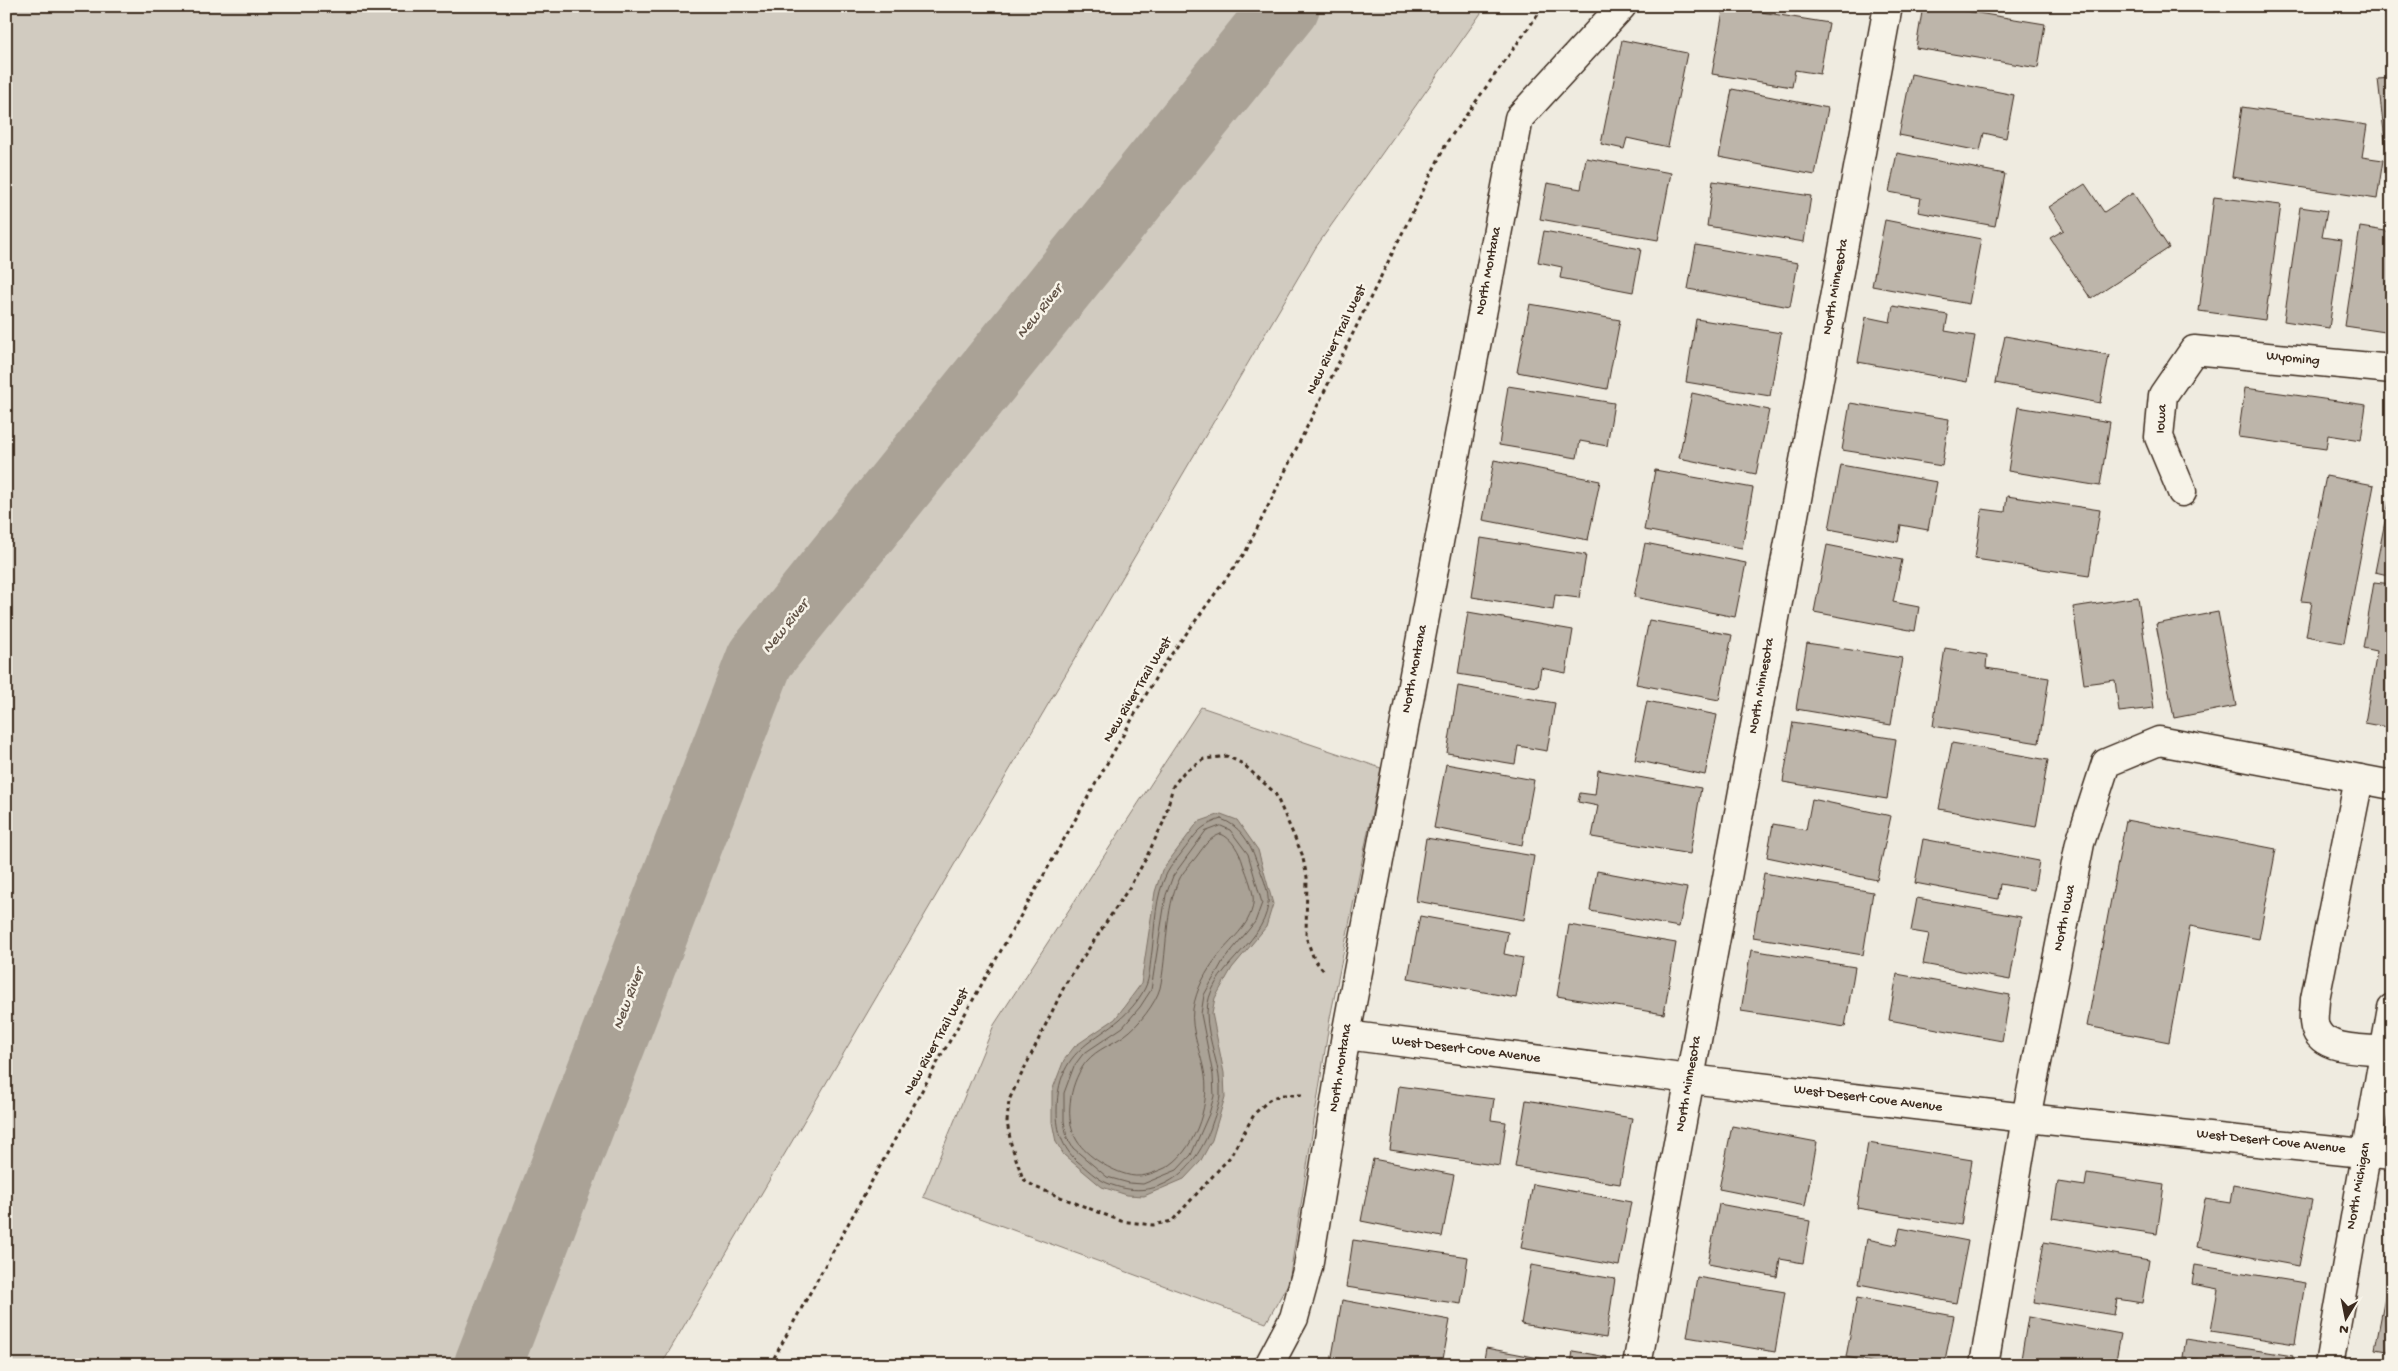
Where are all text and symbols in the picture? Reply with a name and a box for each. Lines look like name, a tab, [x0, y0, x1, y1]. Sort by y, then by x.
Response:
street label: North Montana	[1472, 224, 1506, 317]
street label: North Minnesota	[1819, 237, 1853, 336]
water label: New River	[1013, 280, 1069, 342]
street label: New River Trail West	[1303, 281, 1372, 398]
street label: Wyoming	[2265, 348, 2321, 370]
street label: Iowa	[2152, 403, 2172, 434]
water label: New River	[759, 595, 815, 657]
street label: North Montana	[1398, 622, 1432, 715]
street label: New River Trail West	[1100, 633, 1177, 746]
street label: North Minnesota	[1745, 636, 1779, 735]
street label: North Iowa	[2050, 882, 2080, 953]
water label: New River	[609, 964, 650, 1032]
street label: New River Trail West	[900, 984, 974, 1099]
street label: North Montana	[1326, 1021, 1357, 1114]
street label: West Desert Cove Avenue	[1391, 1032, 1542, 1068]
street label: North Minnesota	[1672, 1034, 1706, 1133]
street label: West Desert Cove Avenue	[1793, 1081, 1944, 1117]
street label: West Desert Cove Avenue	[2196, 1126, 2347, 1158]
street label: North Michigan	[2343, 1141, 2375, 1231]
north arrow	[2320, 1294, 2370, 1344]
text: N	[2338, 1319, 2350, 1338]

